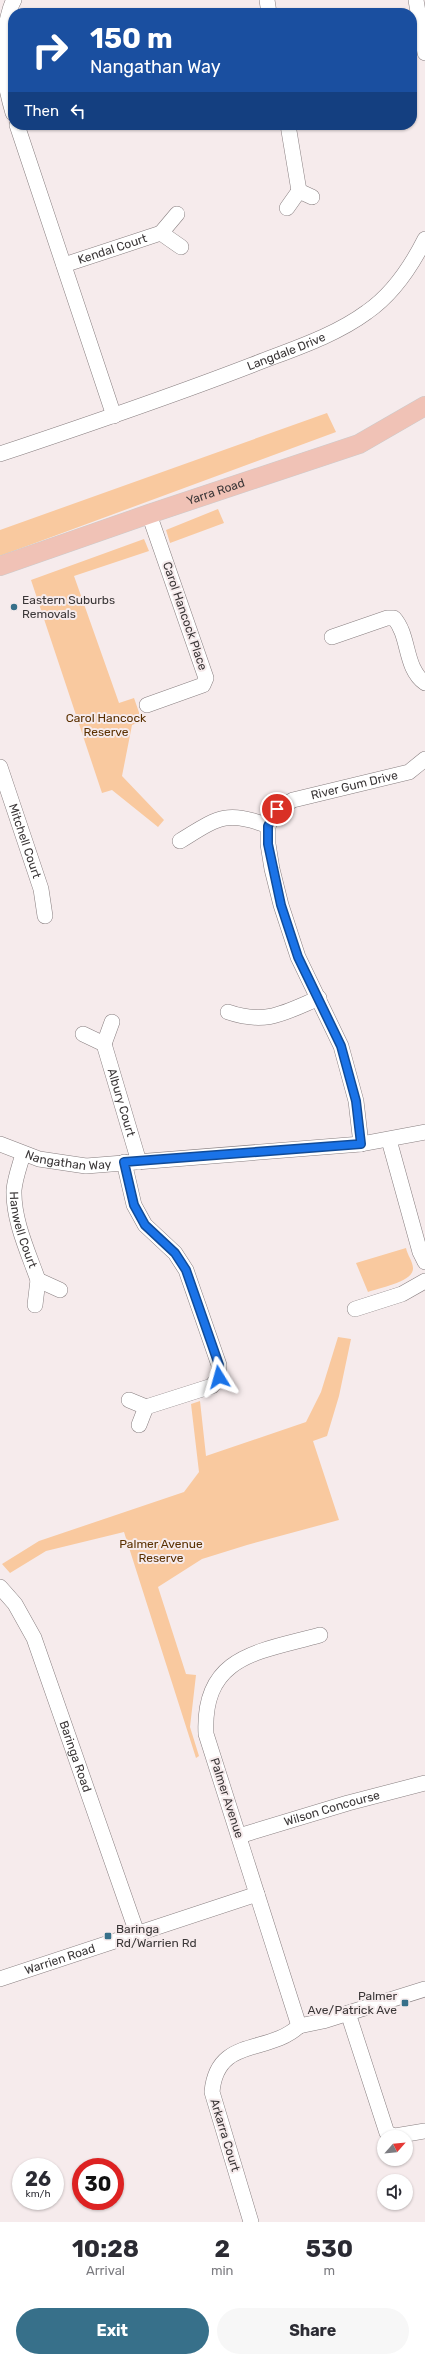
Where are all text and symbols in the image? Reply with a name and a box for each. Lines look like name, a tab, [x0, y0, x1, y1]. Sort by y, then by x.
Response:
text: 150 m	[90, 22, 173, 55]
icon: right	[24, 24, 76, 76]
text: Nangathan Way	[90, 56, 221, 78]
icon: left	[67, 100, 89, 122]
text: Then	[24, 102, 59, 120]
street label: Kendal Court	[76, 231, 149, 267]
street label: Langdale Drive	[245, 330, 328, 373]
street label: Yarra Road	[185, 476, 246, 508]
street label: Carol Hancock Place	[160, 560, 210, 672]
place label: Eastern Suburbs Removals	[22, 593, 115, 621]
marker: Eastern Suburbs Removals	[9, 602, 19, 612]
park label: Carol Hancock Reserve	[66, 711, 147, 739]
street label: River Gum Drive	[309, 768, 400, 802]
pin	[260, 792, 294, 826]
icon: arrive	[266, 798, 288, 820]
street label: Mitchell Court	[6, 802, 44, 880]
street label: Albury Court	[105, 1067, 138, 1139]
street label: Nangathan Way	[23, 1147, 112, 1173]
street label: Hanwell Court	[7, 1191, 40, 1270]
position arrow	[198, 1356, 240, 1398]
park label: Palmer Avenue Reserve	[119, 1537, 203, 1565]
street label: Baringa Road	[56, 1719, 94, 1794]
street label: Palmer Avenue	[207, 1756, 247, 1840]
street label: Wilson Concourse	[282, 1788, 382, 1829]
place label: Baringa Rd/Warrien Rd	[116, 1922, 197, 1950]
marker: Baringa Rd/Warrien Rd	[103, 1931, 113, 1941]
street label: Warrien Road	[23, 1941, 97, 1977]
place label: Palmer Ave/Patrick Ave	[308, 1989, 397, 2017]
marker: Palmer Ave/Patrick Ave	[400, 1998, 410, 2008]
street label: Arkarra Court	[207, 2097, 243, 2173]
north arrow	[377, 2130, 413, 2166]
map controls	[377, 2130, 413, 2210]
speed limit sign: 30	[72, 2158, 124, 2210]
text: 26	[25, 2167, 51, 2191]
button: sound	[377, 2174, 413, 2210]
text: km/h	[26, 2188, 50, 2200]
text: 10:28	[72, 2235, 139, 2263]
text: 2	[214, 2235, 230, 2263]
text: 530	[305, 2235, 353, 2263]
text: Arrival	[86, 2263, 125, 2278]
text: min	[211, 2263, 234, 2278]
text: m	[323, 2263, 335, 2278]
button: Exit	[16, 2308, 209, 2354]
button: Share	[217, 2308, 409, 2354]

